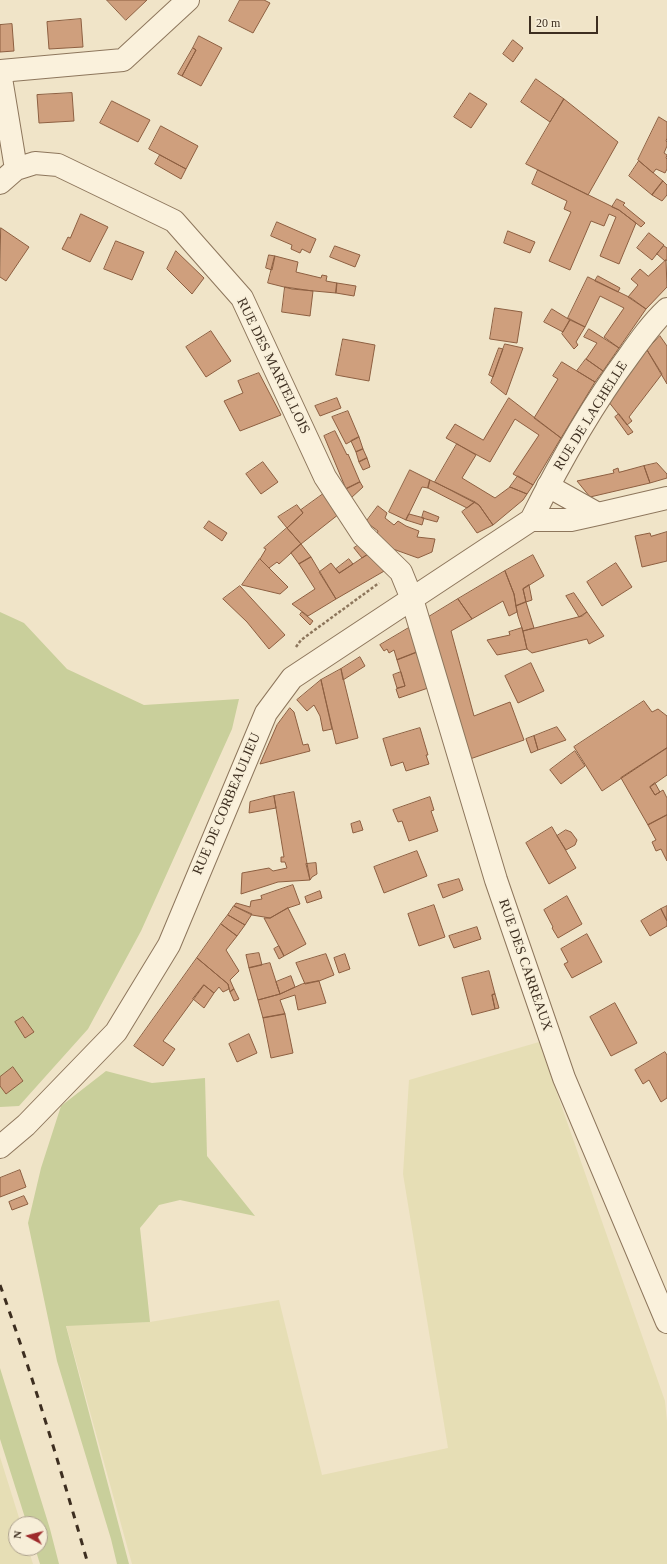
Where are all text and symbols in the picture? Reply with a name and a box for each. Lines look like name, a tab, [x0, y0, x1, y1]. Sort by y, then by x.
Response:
scale bar	[531, 8, 600, 34]
text: 20 m	[536, 16, 560, 30]
street label: RUE DES MARTELLOIS	[233, 295, 313, 437]
street label: RUE DE LACHELLE	[550, 358, 632, 474]
street label: RUE DE CORBEAULIEU	[189, 731, 265, 877]
street label: RUE DES CARREAUX	[495, 897, 555, 1033]
north arrow	[8, 1516, 48, 1556]
text: N	[11, 1530, 24, 1539]

